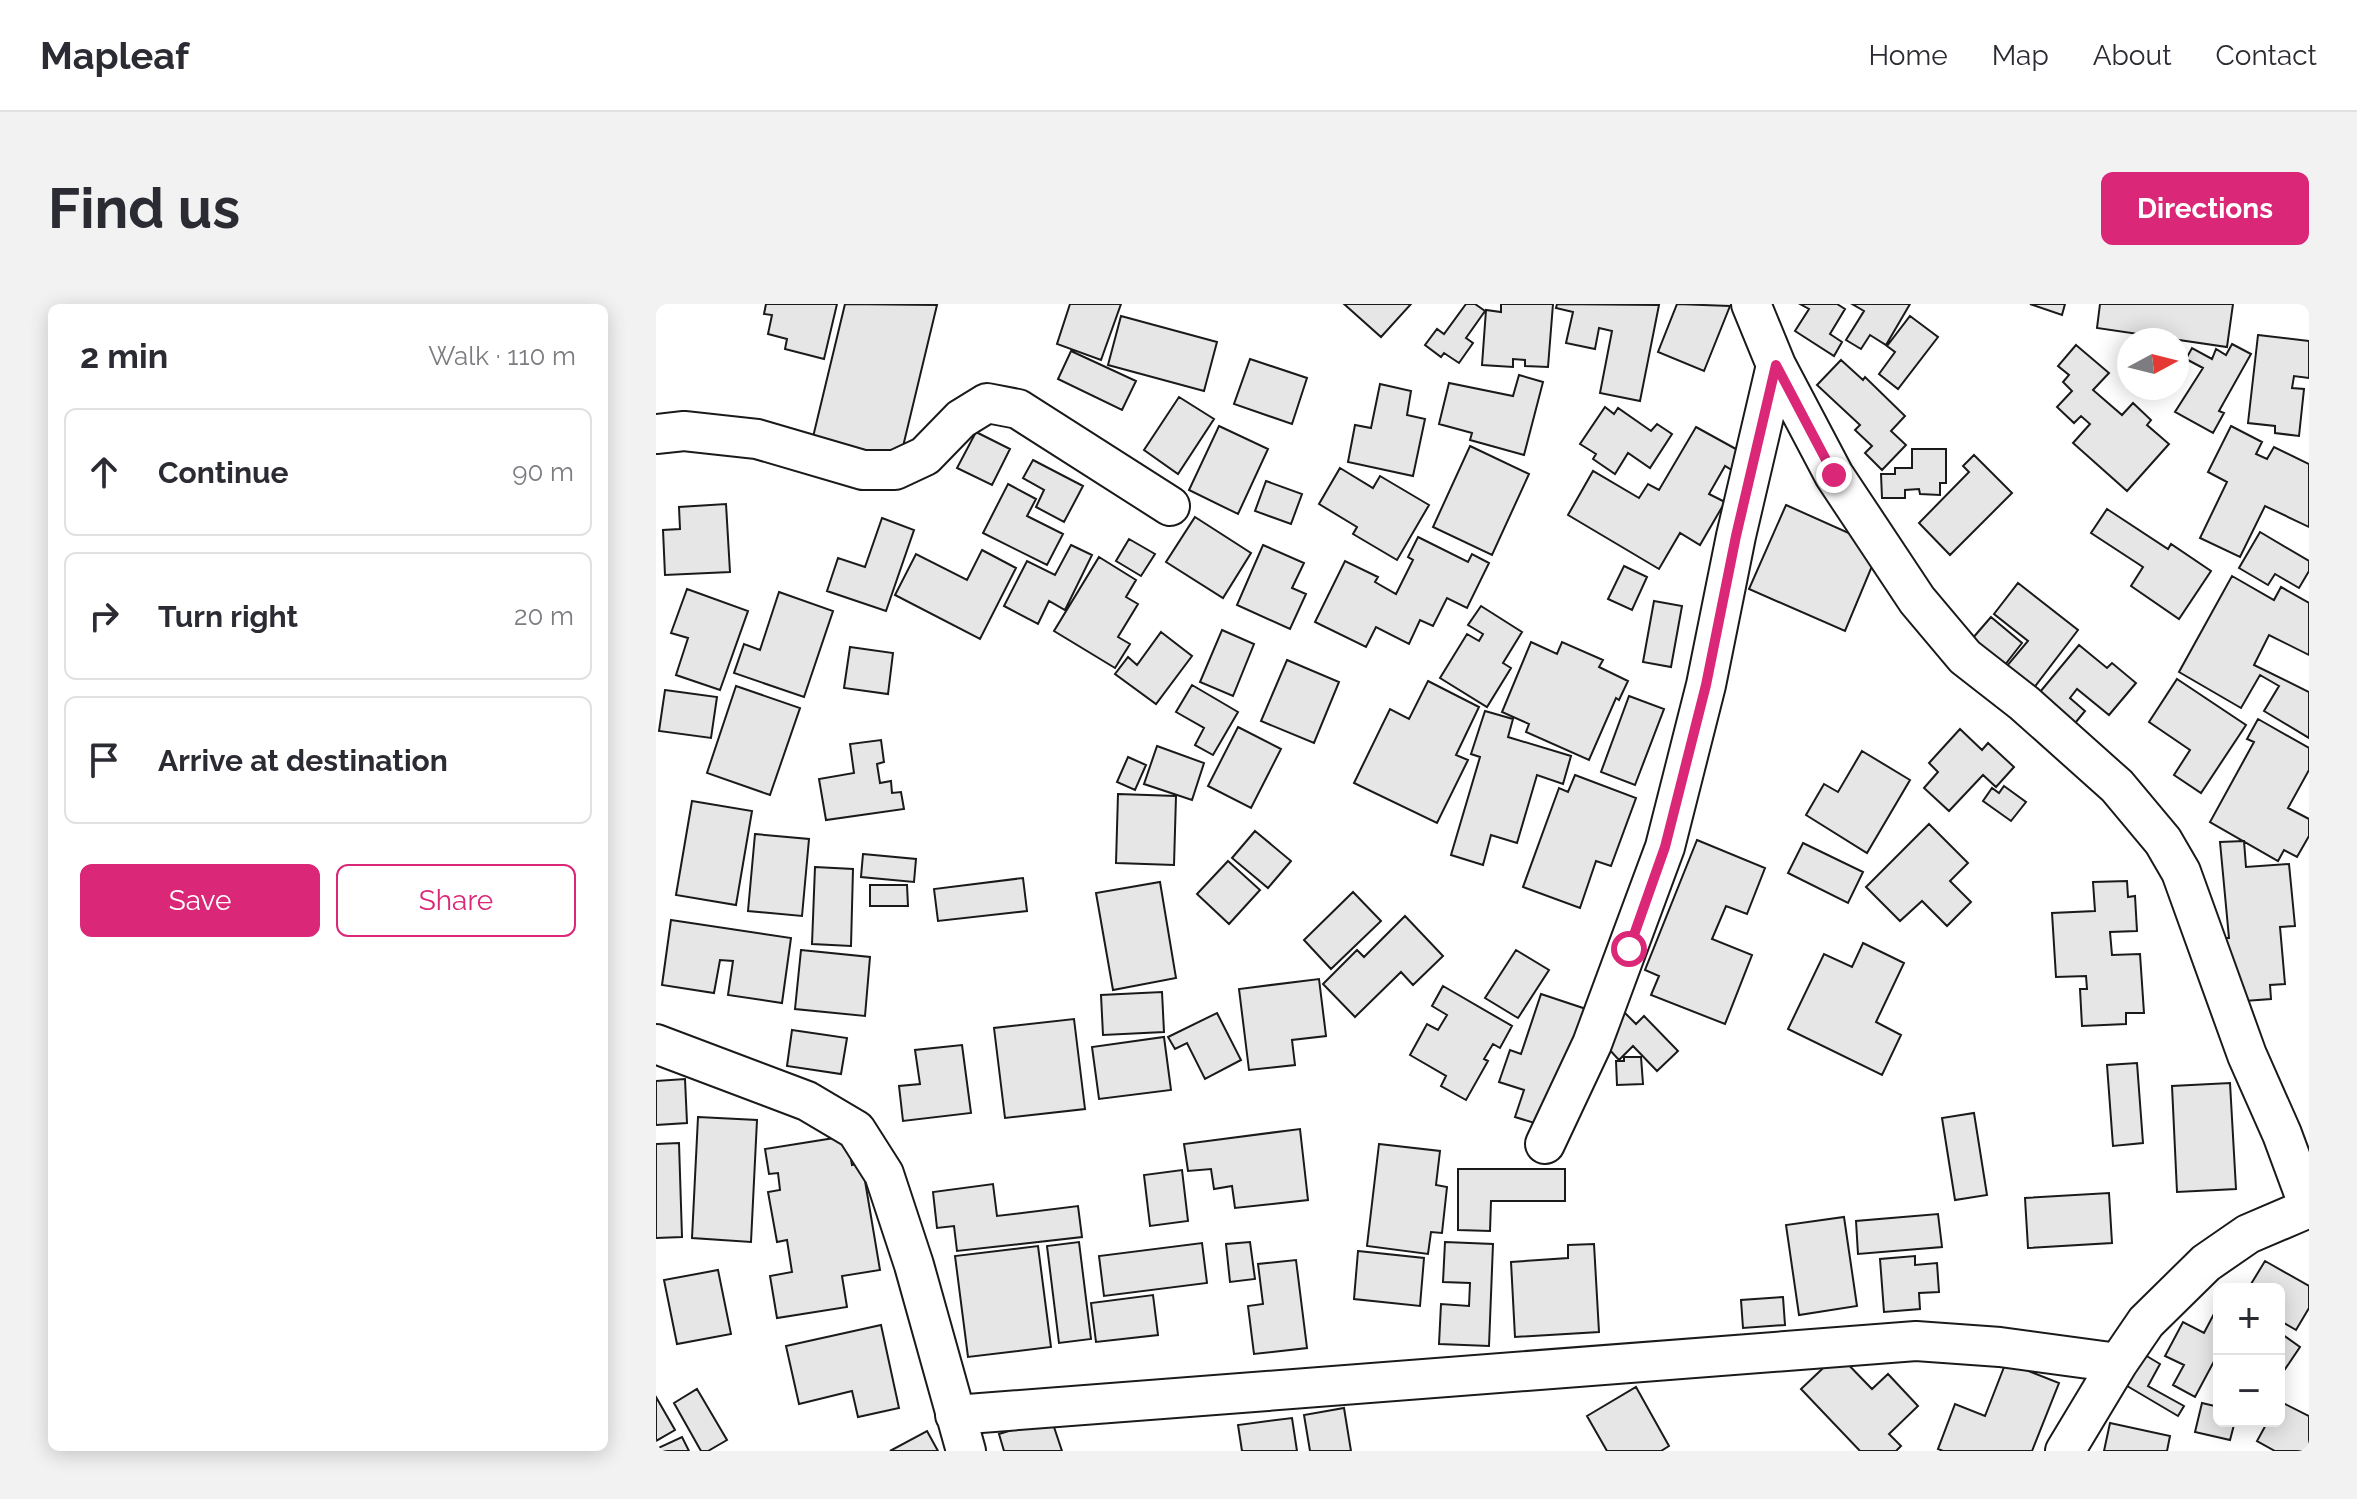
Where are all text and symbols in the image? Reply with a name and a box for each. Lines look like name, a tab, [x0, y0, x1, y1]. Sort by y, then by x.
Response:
text: Mapleaf	[40, 33, 189, 78]
text: Home	[1868, 39, 1948, 72]
text: Map	[1992, 39, 2049, 72]
text: About	[2093, 39, 2172, 72]
text: Contact	[2216, 39, 2317, 72]
button: Directions	[2101, 172, 2309, 245]
text: Find us	[48, 175, 240, 241]
north arrow	[2117, 328, 2189, 400]
text: 2 min	[80, 336, 168, 376]
text: Walk · 110 m	[428, 341, 576, 371]
icon: ahead	[82, 450, 126, 494]
text: Continue	[158, 455, 289, 490]
text: 90 m	[512, 457, 574, 487]
route end	[1816, 457, 1852, 493]
icon: right	[82, 594, 126, 638]
text: Turn right	[158, 599, 298, 634]
text: 20 m	[514, 601, 574, 631]
icon: arrive	[82, 738, 126, 782]
text: Arrive at destination	[158, 743, 448, 778]
button: Save	[80, 864, 320, 937]
button: Share	[336, 864, 576, 937]
route start	[1611, 931, 1647, 967]
map controls	[2213, 1283, 2285, 1427]
button: +	[2213, 1283, 2285, 1355]
button: −	[2213, 1355, 2285, 1427]

